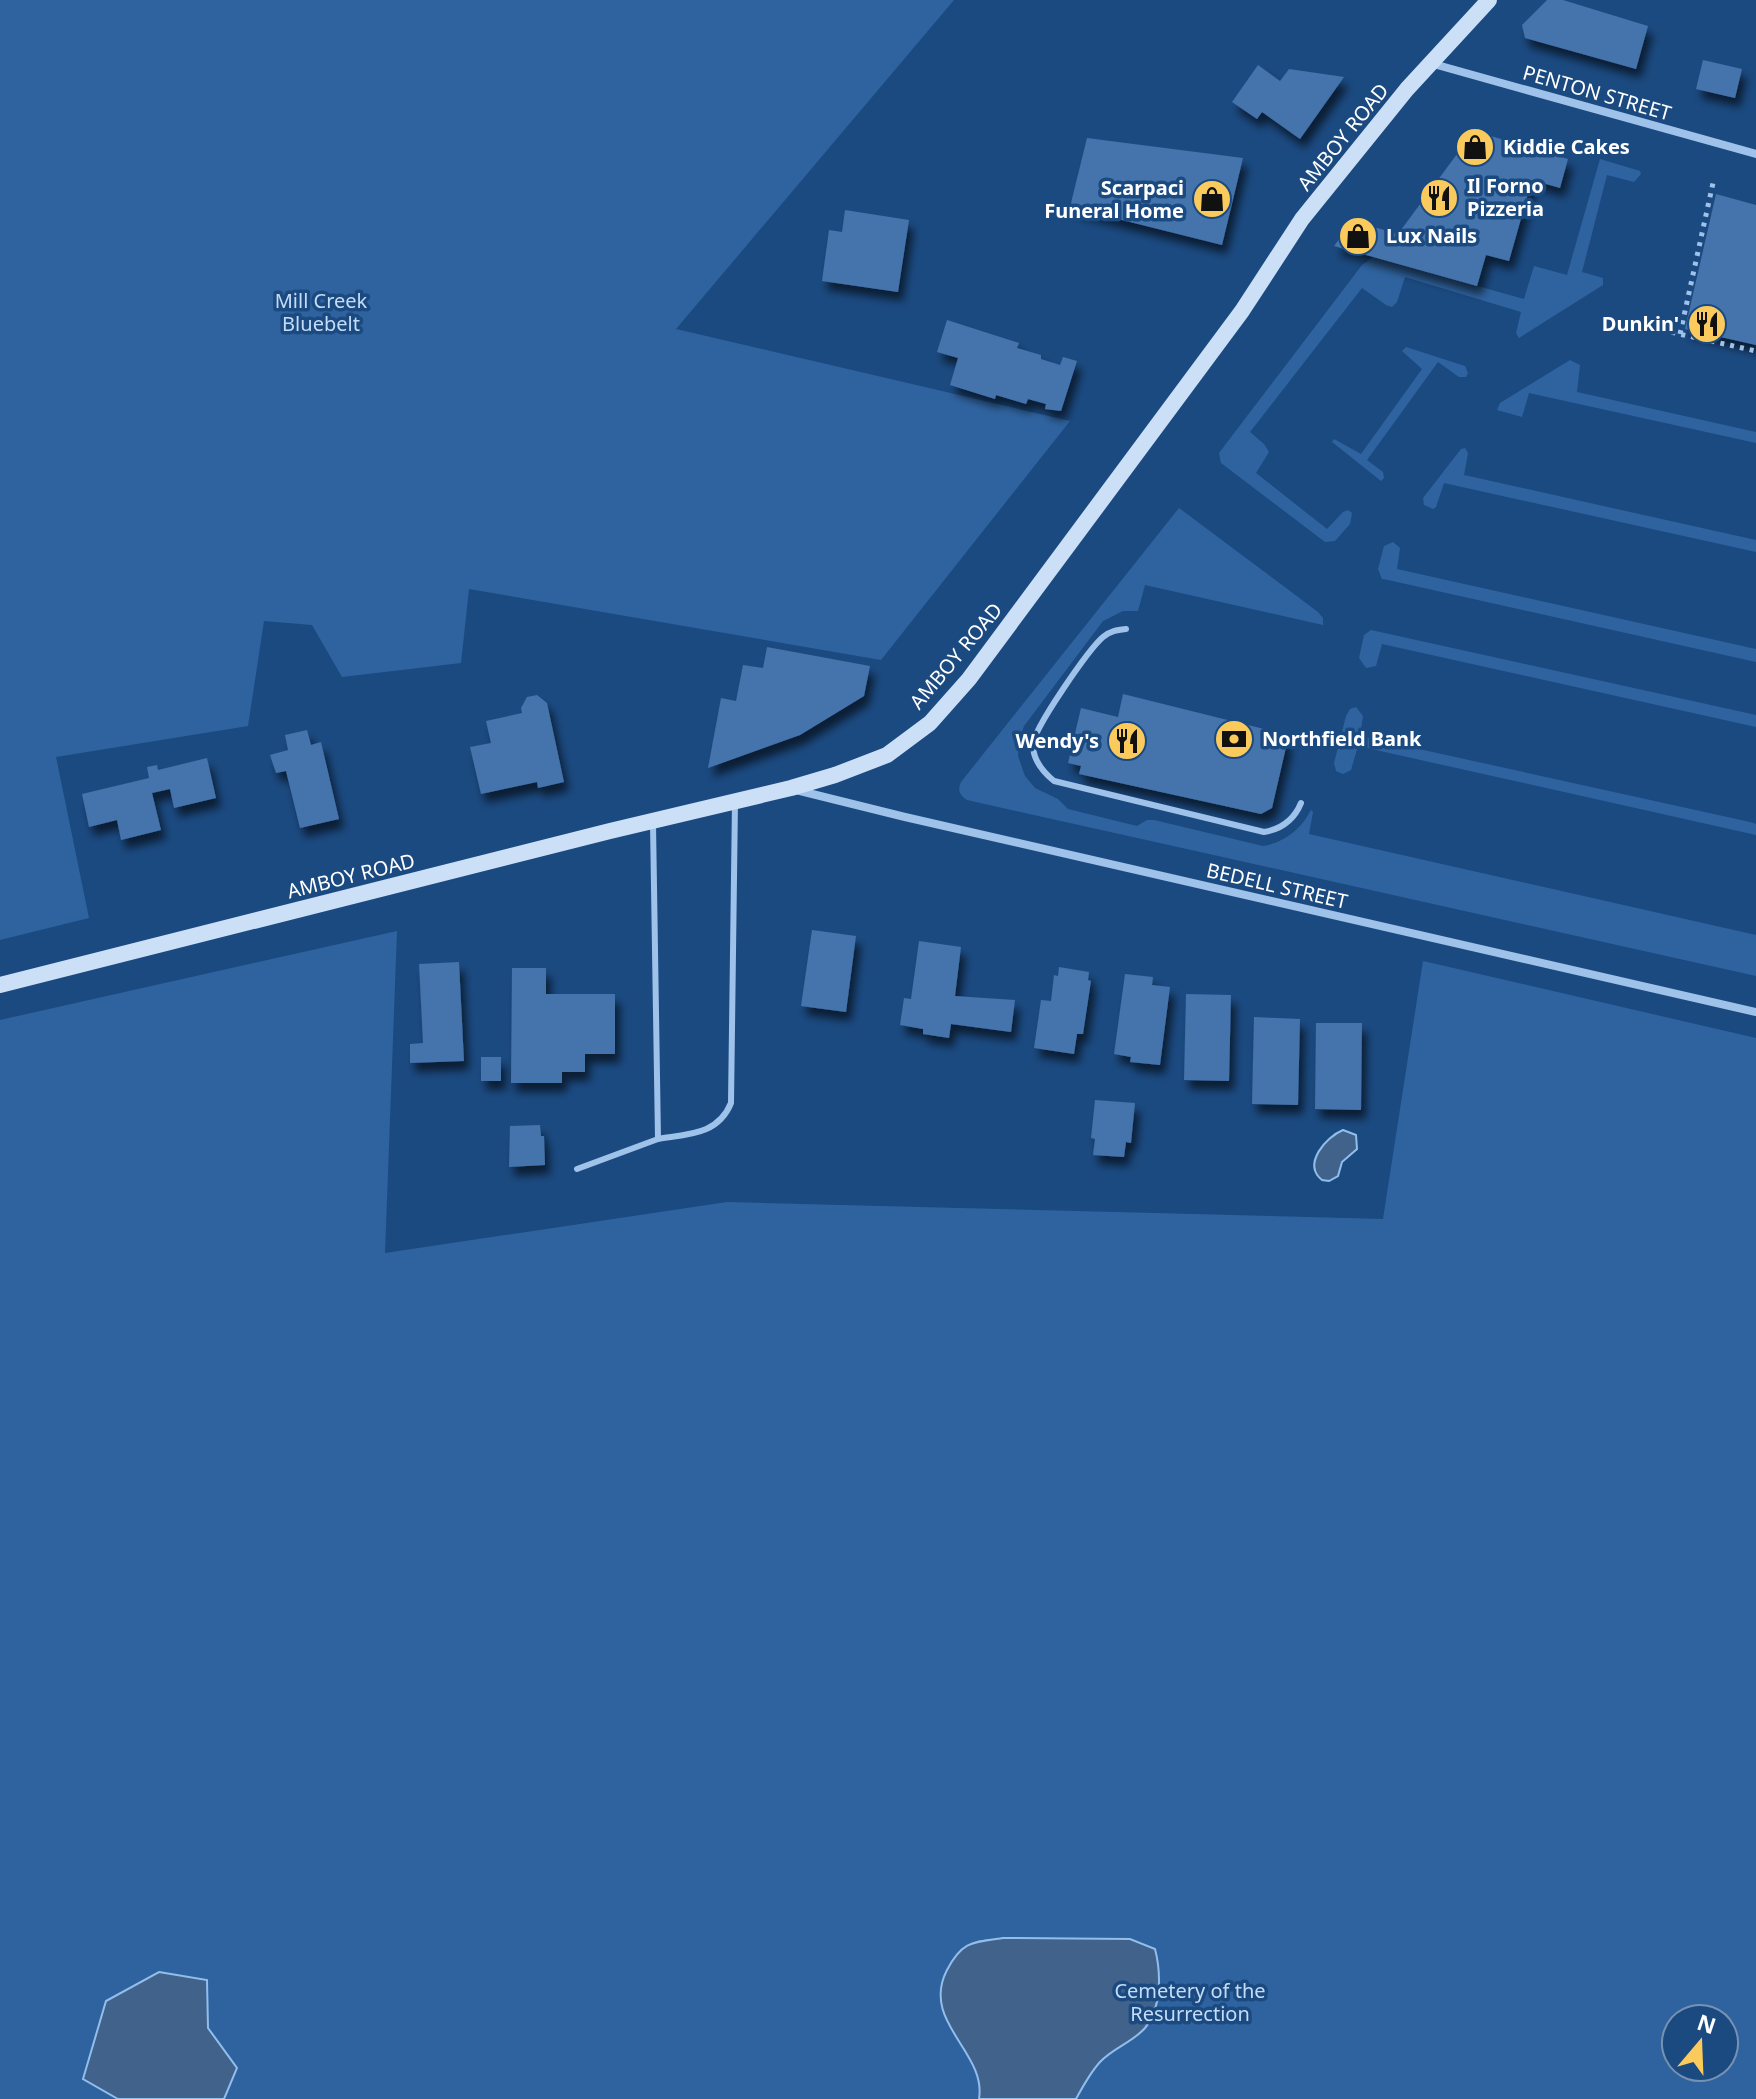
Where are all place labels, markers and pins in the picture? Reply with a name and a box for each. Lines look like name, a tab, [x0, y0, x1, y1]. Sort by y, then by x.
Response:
shop icon: Kiddie Cakes	[1454, 126, 1496, 168]
place label: Kiddie Cakes	[1503, 133, 1630, 160]
place label: Il Forno Pizzeria	[1467, 172, 1544, 222]
place label: Scarpaci Funeral Home	[1044, 174, 1184, 224]
restaurant icon: Il Forno Pizzeria	[1418, 177, 1460, 219]
shop icon: Scarpaci Funeral Home	[1191, 178, 1233, 220]
shop icon: Lux Nails	[1337, 215, 1379, 257]
place label: Lux Nails	[1386, 222, 1477, 249]
restaurant icon: Dunkin'	[1686, 303, 1728, 345]
place label: Dunkin'	[1602, 310, 1679, 337]
bank icon: Northfield Bank	[1213, 718, 1255, 760]
restaurant icon: Wendy's	[1106, 720, 1148, 762]
place label: Northfield Bank	[1262, 725, 1422, 752]
place label: Wendy's	[1016, 727, 1099, 754]

